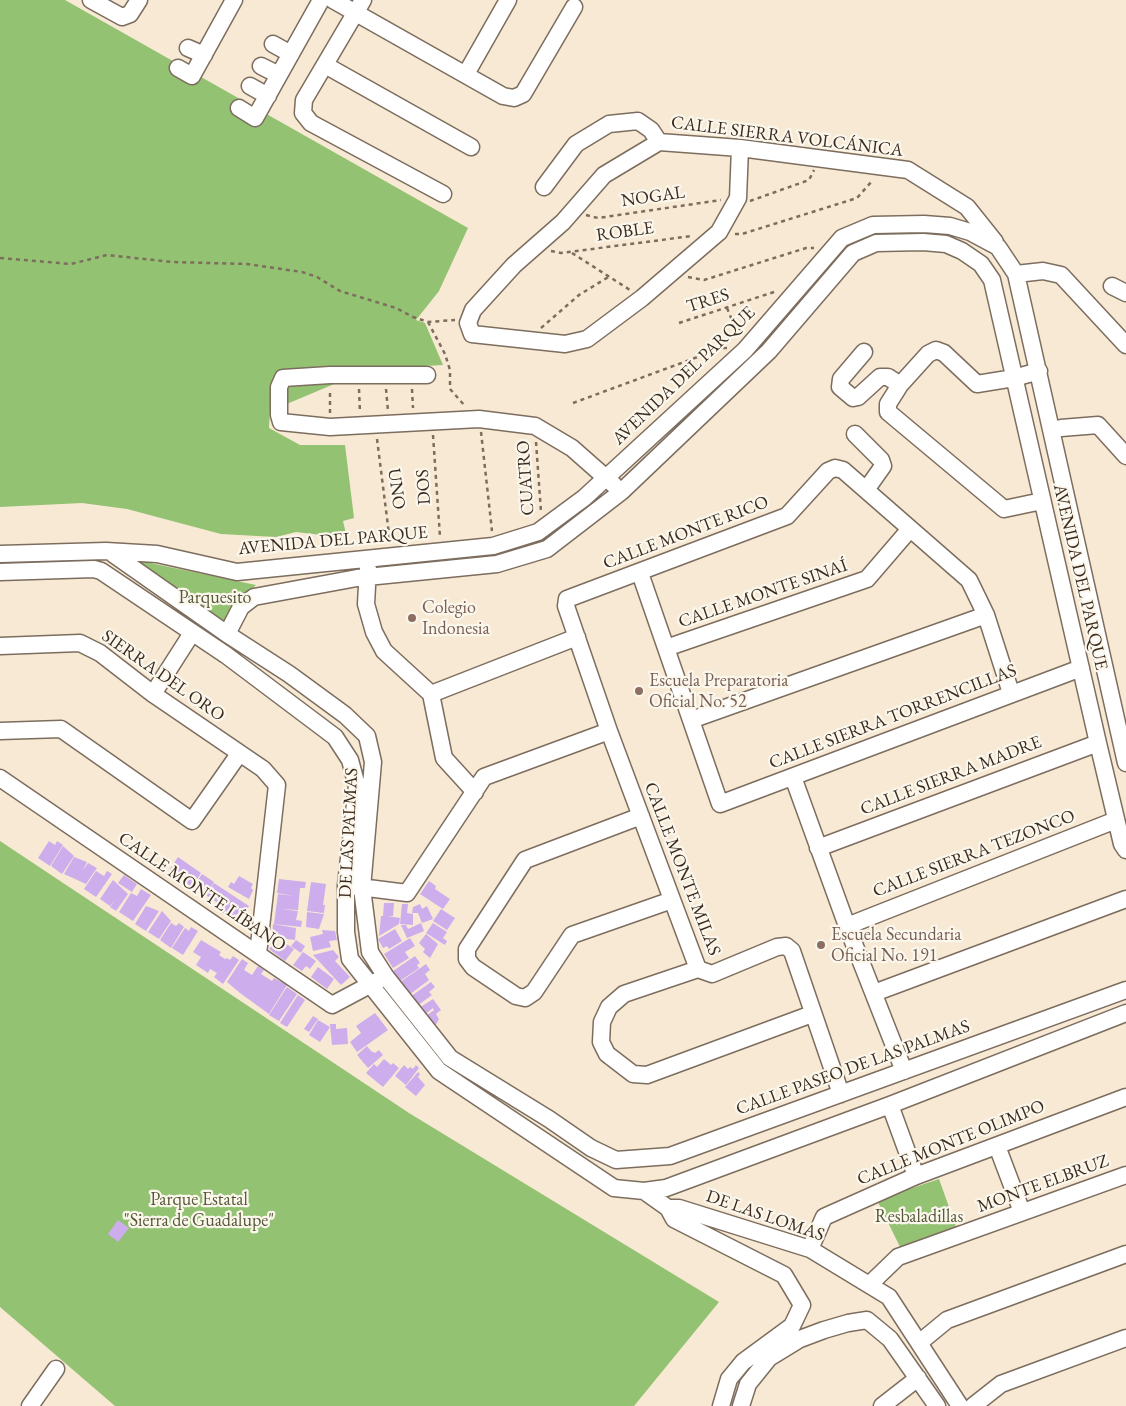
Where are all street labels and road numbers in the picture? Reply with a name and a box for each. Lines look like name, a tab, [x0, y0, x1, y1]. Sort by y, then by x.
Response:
street label: CALLE SIERRA VOLCÁNICA	[670, 112, 904, 162]
street label: NOGAL	[620, 182, 686, 212]
street label: ROBLE	[595, 217, 655, 247]
street label: TRES	[684, 284, 732, 318]
street label: AVENIDA DEL PARQUE	[608, 302, 760, 450]
street label: CUATRO	[513, 440, 539, 516]
street label: UNO	[382, 467, 410, 511]
street label: DOS	[412, 468, 436, 506]
street label: AVENIDA DEL PARQUE	[1048, 482, 1112, 672]
street label: CALLE MONTE RICO	[600, 491, 772, 575]
street label: AVENIDA DEL PARQUE	[237, 522, 429, 560]
street label: CALLE MONTE SINAÍ	[676, 555, 850, 633]
street label: SIERRA DEL ORO	[97, 626, 229, 726]
street label: CALLE SIERRA TORRENCILLAS	[766, 660, 1020, 774]
street label: CALLE SIERRA MADRE	[857, 731, 1045, 821]
street label: DE LAS PALMAS	[335, 767, 363, 899]
street label: CALLE MONTE MILAS	[639, 779, 725, 959]
street label: CALLE SIERRA TEZONCO	[870, 805, 1078, 903]
street label: CALLE MONTE LÍBANO	[114, 828, 290, 956]
street label: CALLE PASEO DE LAS PALMAS	[733, 1016, 973, 1120]
street label: CALLE MONTE OLIMPO	[854, 1095, 1048, 1191]
street label: MONTE ELBRUZ	[974, 1150, 1112, 1218]
street label: DE LAS LOMAS	[703, 1186, 827, 1246]

